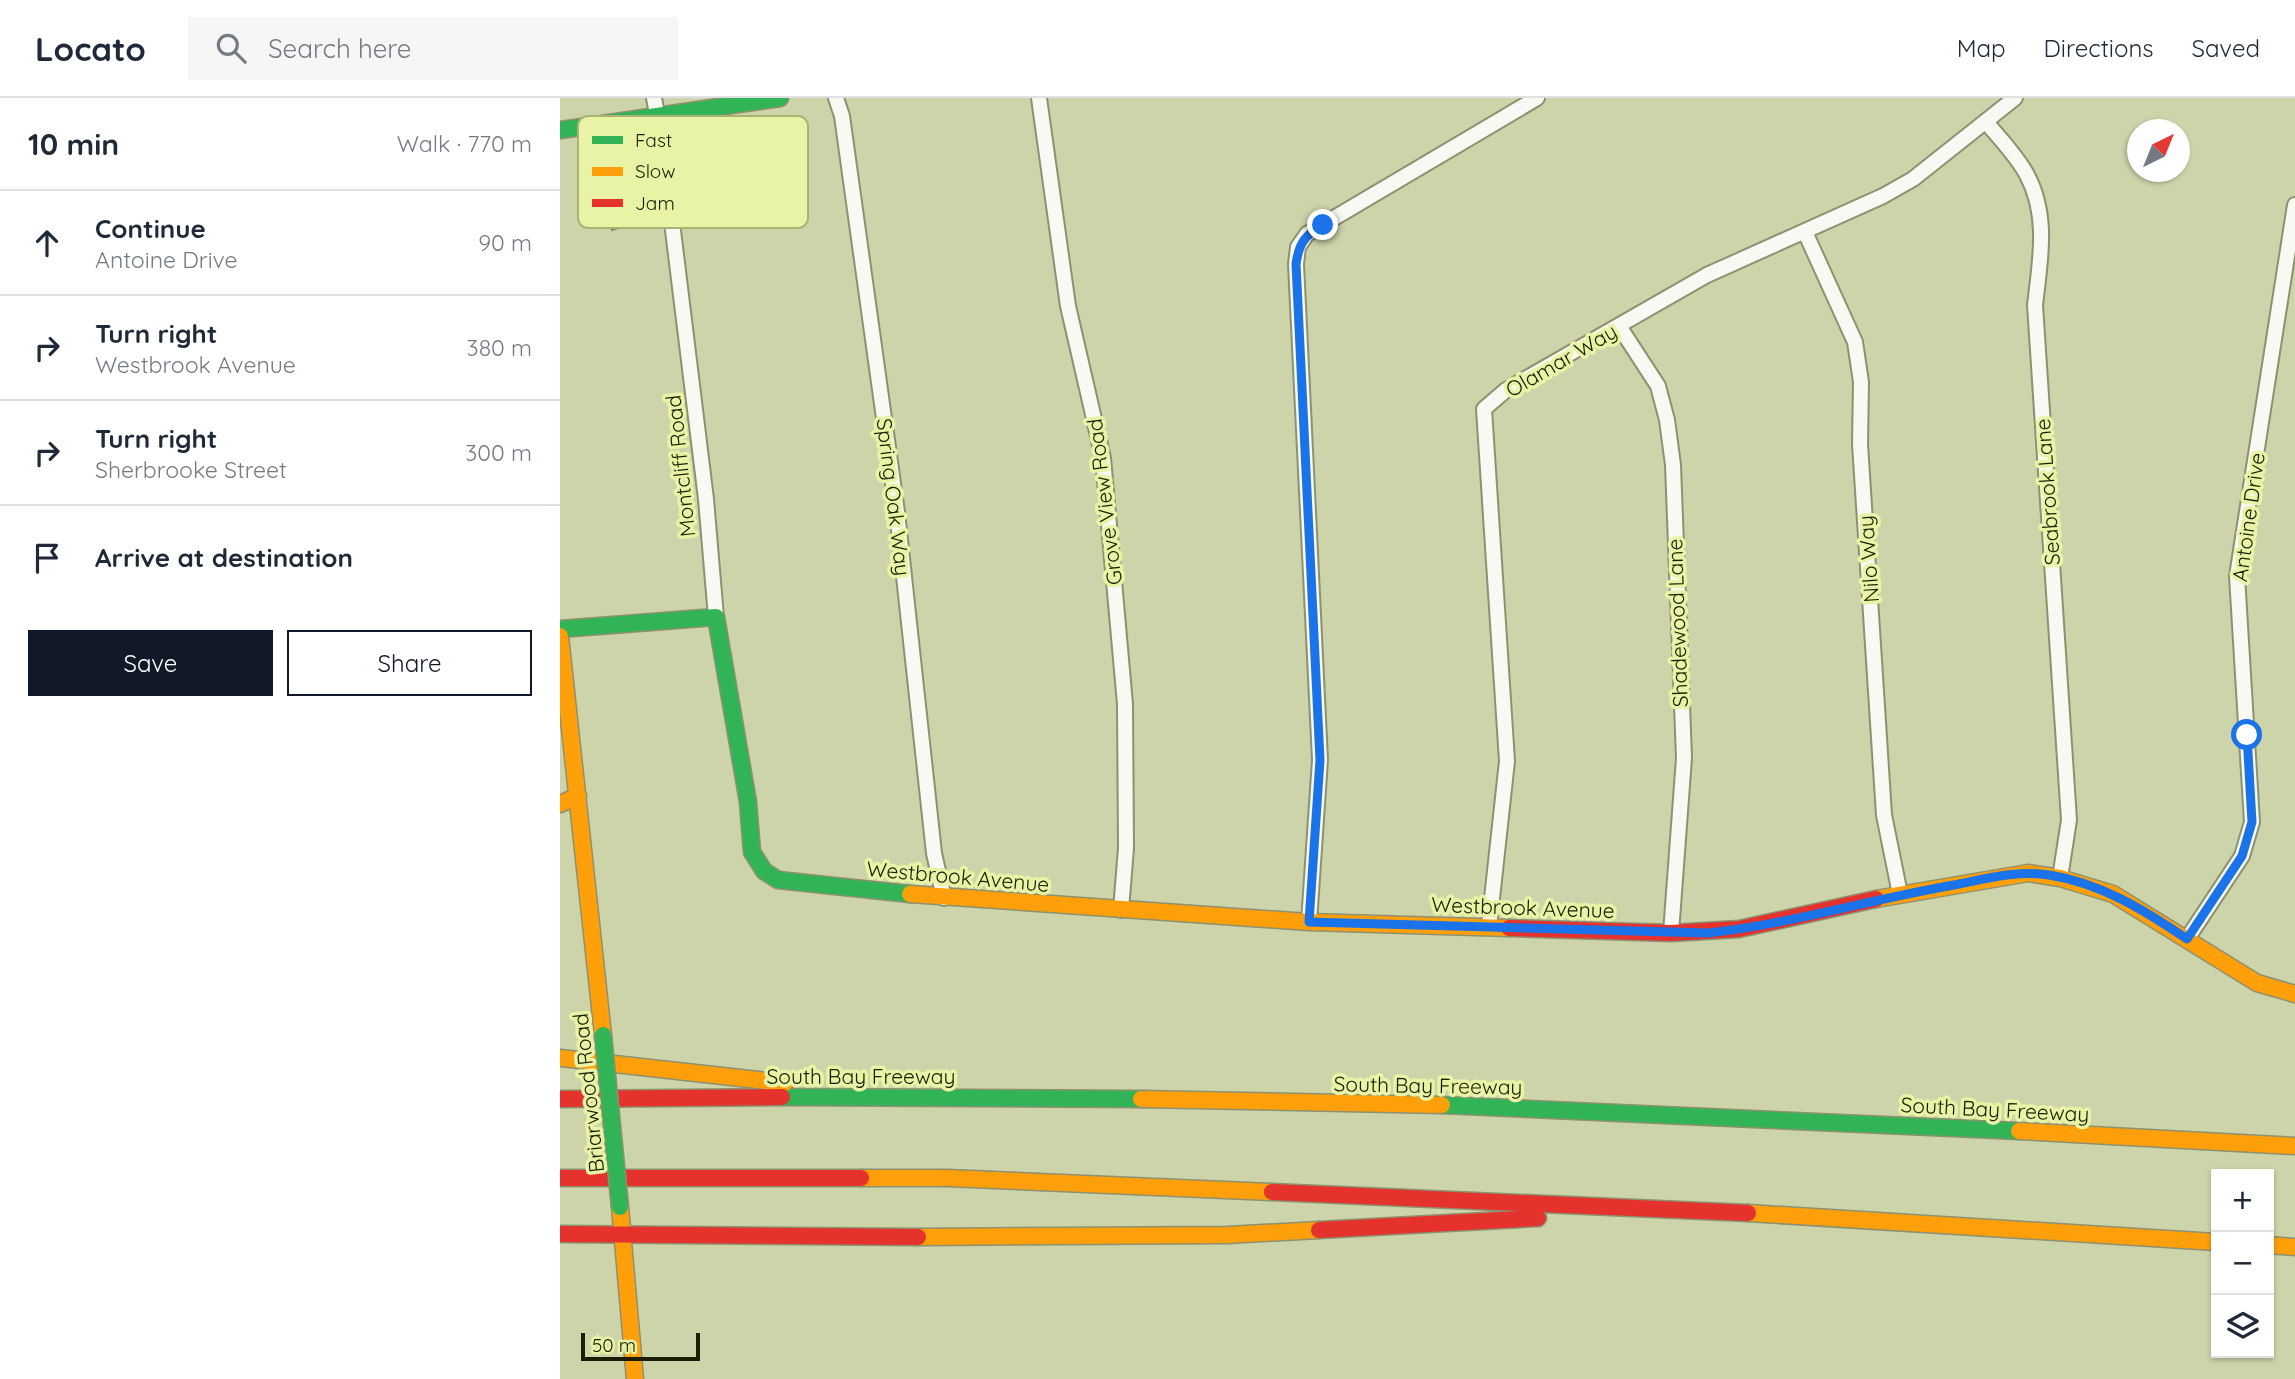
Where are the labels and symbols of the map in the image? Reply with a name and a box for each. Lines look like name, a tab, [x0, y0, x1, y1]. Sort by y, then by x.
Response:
legend	[578, 116, 808, 228]
north arrow	[2127, 119, 2190, 182]
text: Fast	[635, 128, 672, 152]
text: Slow	[635, 159, 676, 183]
text: Jam	[635, 191, 675, 215]
route end	[1307, 209, 1338, 240]
street label: Olamar Way	[1501, 318, 1621, 402]
street label: Montcliff Road	[660, 394, 700, 538]
street label: Spring Oak Way	[871, 417, 917, 577]
street label: Grove View Road	[1081, 417, 1127, 587]
street label: Seabrook Lane	[2029, 418, 2065, 566]
street label: Antoine Drive	[2226, 451, 2270, 583]
street label: Nilo Way	[1852, 514, 1884, 604]
street label: Shadewood Lane	[1661, 538, 1693, 708]
route start	[2231, 719, 2262, 750]
street label: Westbrook Avenue	[866, 855, 1050, 897]
street label: Westbrook Avenue	[1431, 891, 1615, 923]
street label: Briarwood Road	[567, 1012, 609, 1174]
street label: South Bay Freeway	[767, 1063, 955, 1089]
street label: South Bay Freeway	[1333, 1070, 1523, 1100]
street label: South Bay Freeway	[1900, 1091, 2090, 1127]
scale bar	[581, 1330, 700, 1362]

